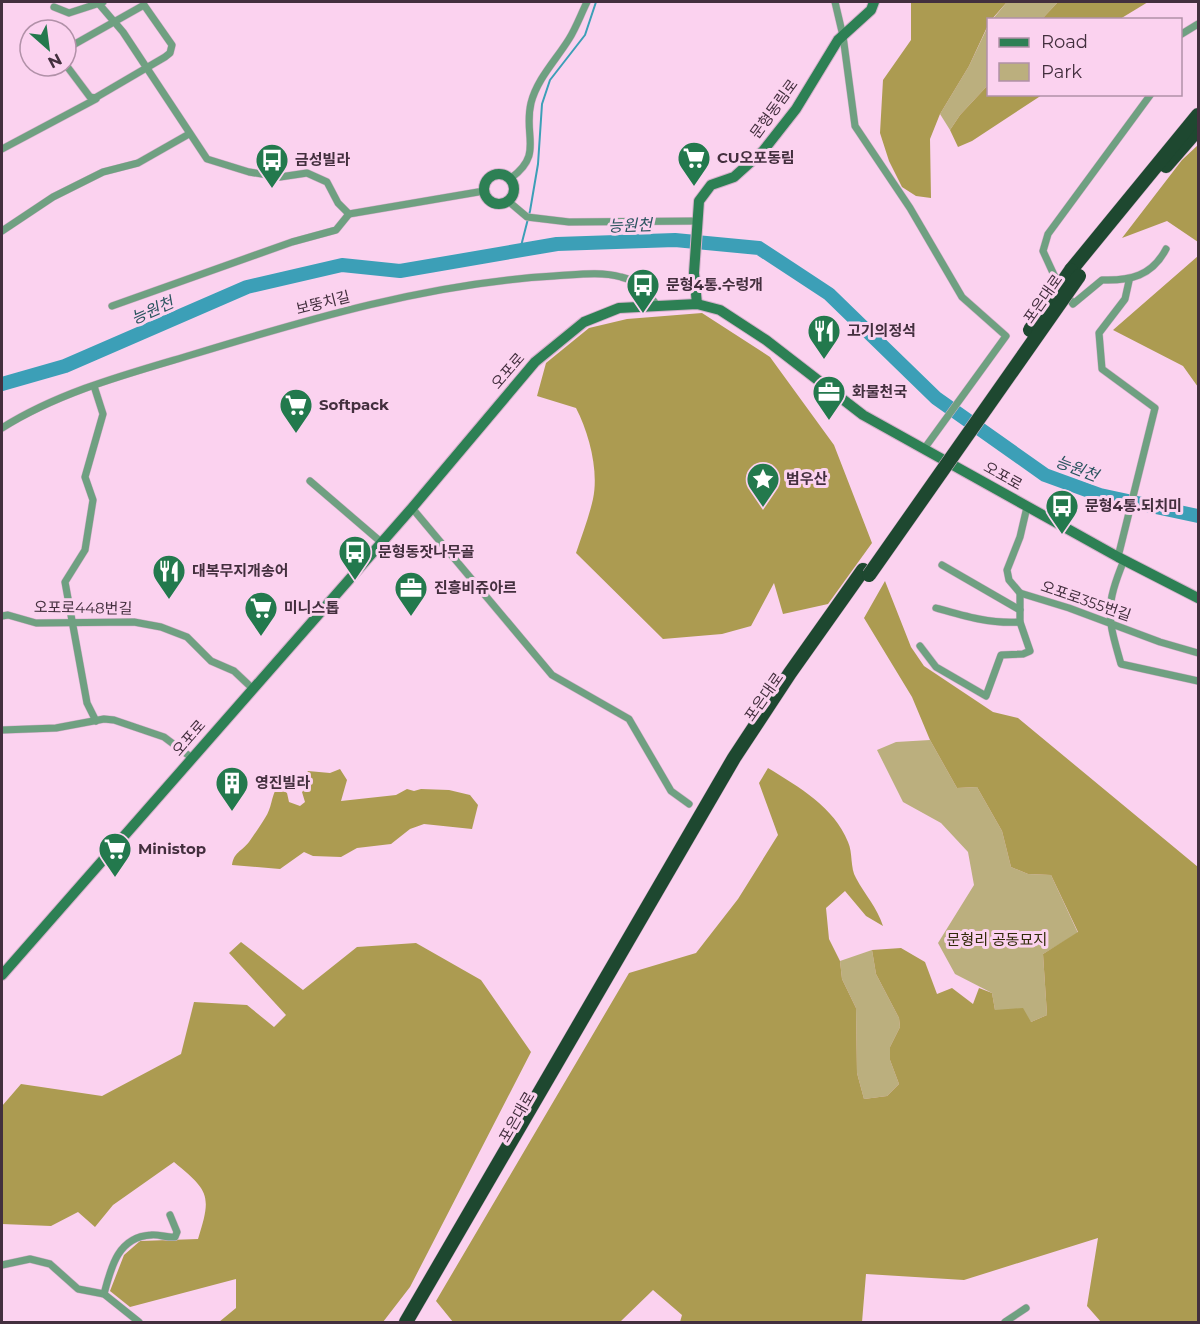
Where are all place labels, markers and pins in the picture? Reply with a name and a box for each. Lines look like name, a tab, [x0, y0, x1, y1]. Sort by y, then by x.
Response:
supermarket icon: CU오포동림	[676, 140, 712, 187]
bus stop icon: 금성빌라	[254, 142, 290, 189]
place label: CU오포동림	[717, 148, 795, 167]
place label: 금성빌라	[295, 150, 350, 169]
bus stop icon: 문형4통.수렁개	[625, 267, 661, 314]
place label: 문형4통.수렁개	[666, 275, 763, 294]
restaurant icon: 고기의정석	[806, 313, 842, 360]
place label: 고기의정석	[847, 321, 916, 340]
office icon: 화물천국	[811, 374, 847, 421]
place label: 화물천국	[852, 382, 907, 401]
supermarket icon: Softpack	[278, 387, 314, 434]
place label: Softpack	[319, 395, 389, 414]
place icon: 범우산	[745, 461, 781, 508]
place label: 범우산	[786, 469, 828, 488]
bus stop icon: 문형4통.되치미	[1044, 488, 1080, 535]
place label: 문형4통.되치미	[1085, 496, 1182, 515]
bus stop icon: 문형동잣나무골	[337, 534, 373, 581]
place label: 문형동잣나무골	[378, 542, 475, 561]
restaurant icon: 대복무지개송어	[151, 553, 187, 600]
place label: 대복무지개송어	[192, 561, 289, 580]
office icon: 진흥비쥬아르	[393, 570, 429, 617]
place label: 진흥비쥬아르	[434, 578, 517, 597]
supermarket icon: 미니스톱	[243, 590, 279, 637]
place label: 미니스톱	[284, 598, 339, 617]
building icon: 영진빌라	[214, 765, 250, 812]
place label: 영진빌라	[255, 773, 310, 792]
supermarket icon: Ministop	[97, 831, 133, 878]
place label: Ministop	[138, 839, 206, 858]

